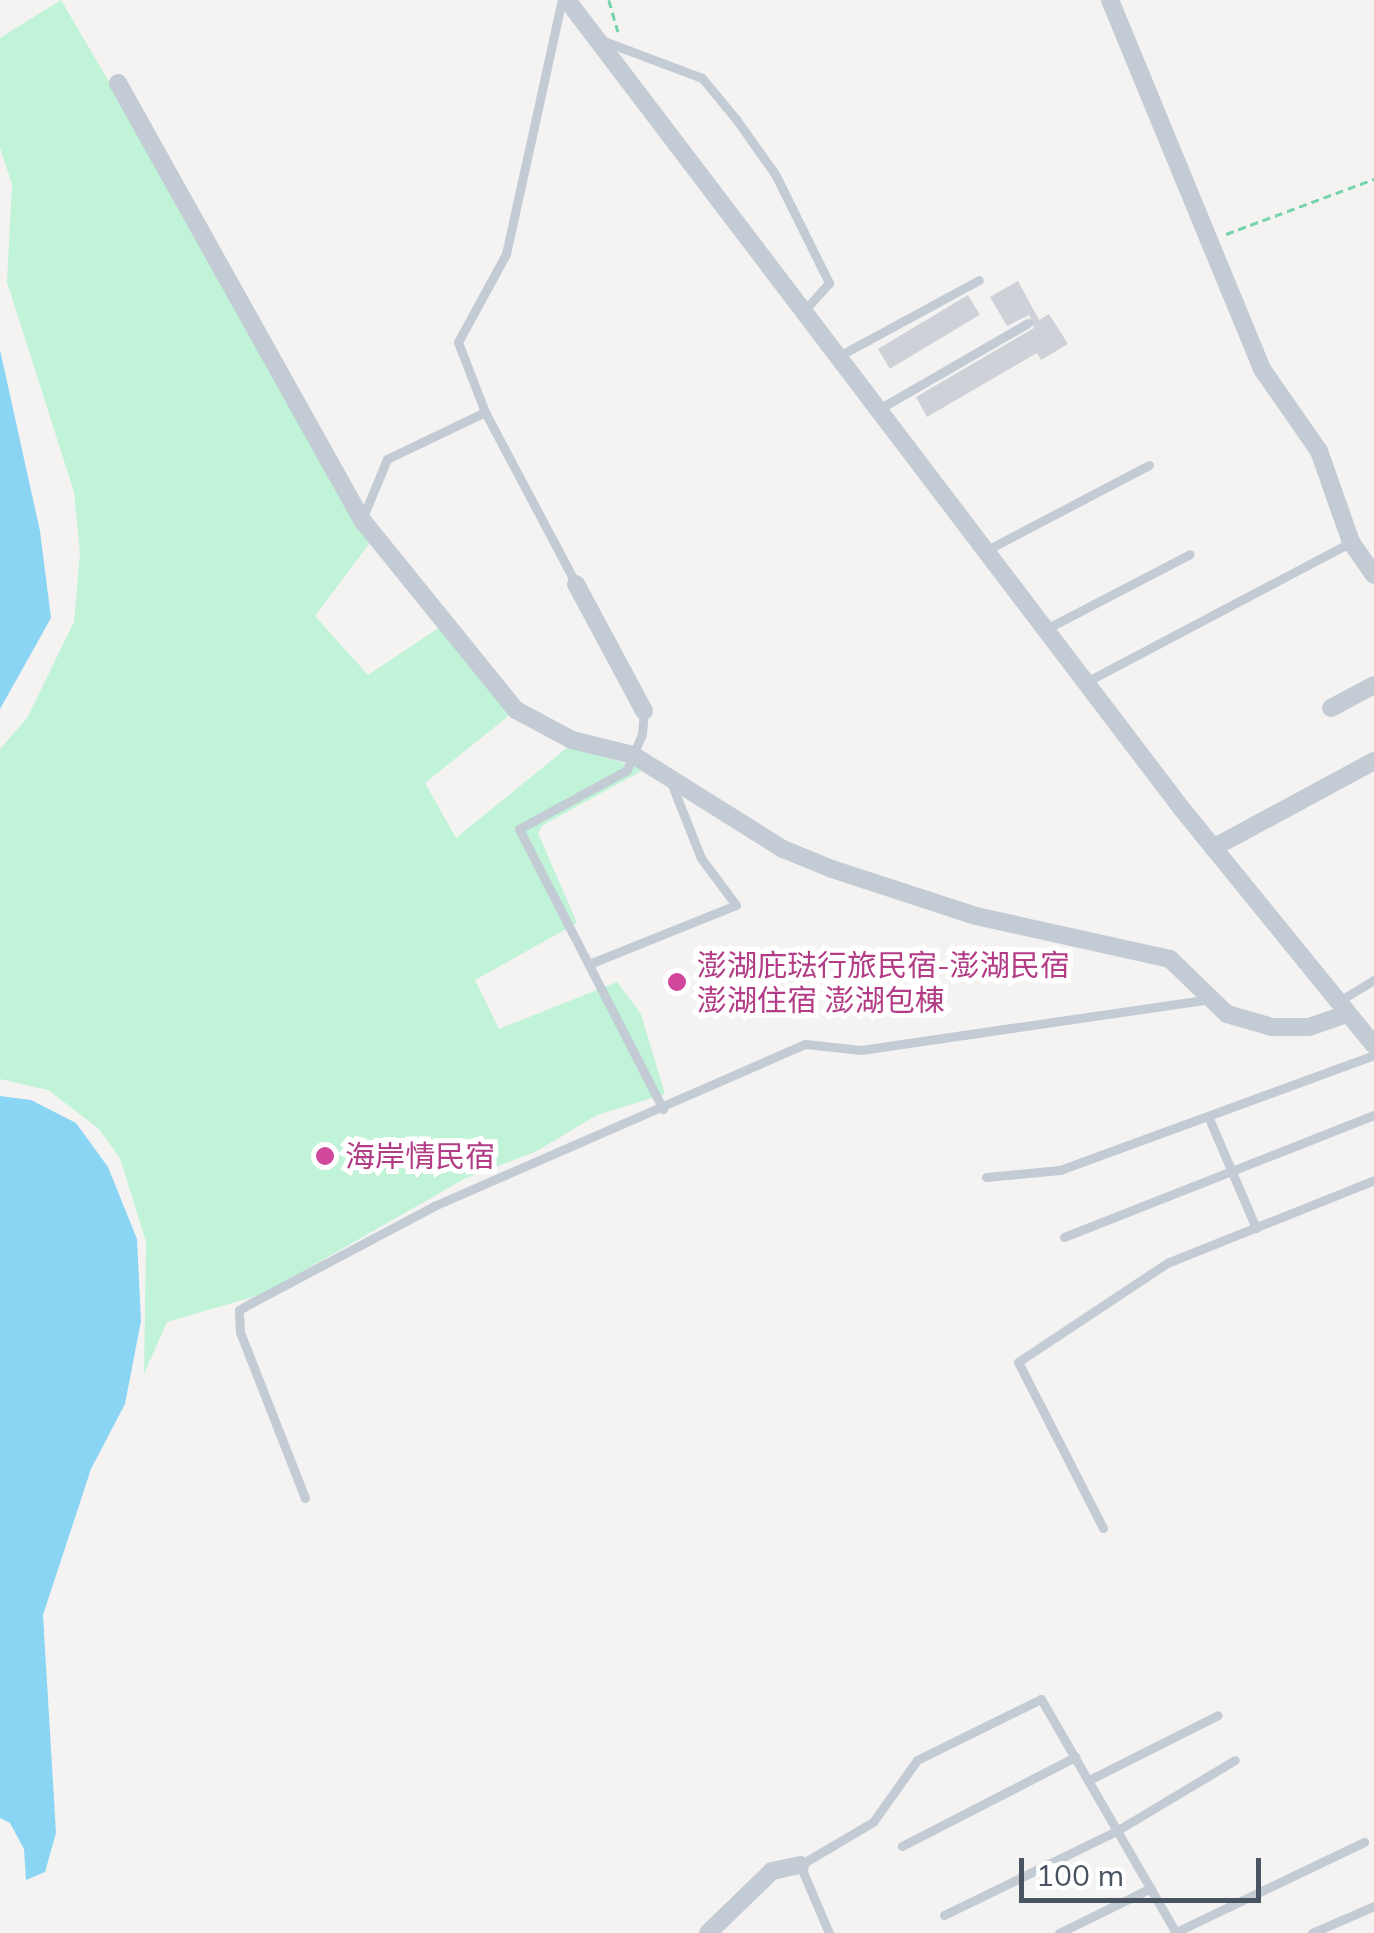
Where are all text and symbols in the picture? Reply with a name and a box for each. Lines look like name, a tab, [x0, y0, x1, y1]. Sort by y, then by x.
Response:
place label: 澎湖庇琺行旅民宿-澎湖民宿 澎湖住宿 澎湖包棟	[697, 947, 1070, 1018]
marker: 澎湖庇琺行旅民宿-澎湖民宿 澎湖住宿 澎湖包棟	[666, 971, 688, 993]
place label: 海岸情民宿	[345, 1138, 495, 1174]
marker: 海岸情民宿	[314, 1145, 336, 1167]
scale bar	[1024, 1838, 1266, 1900]
text: 100 m	[1036, 1856, 1124, 1894]

